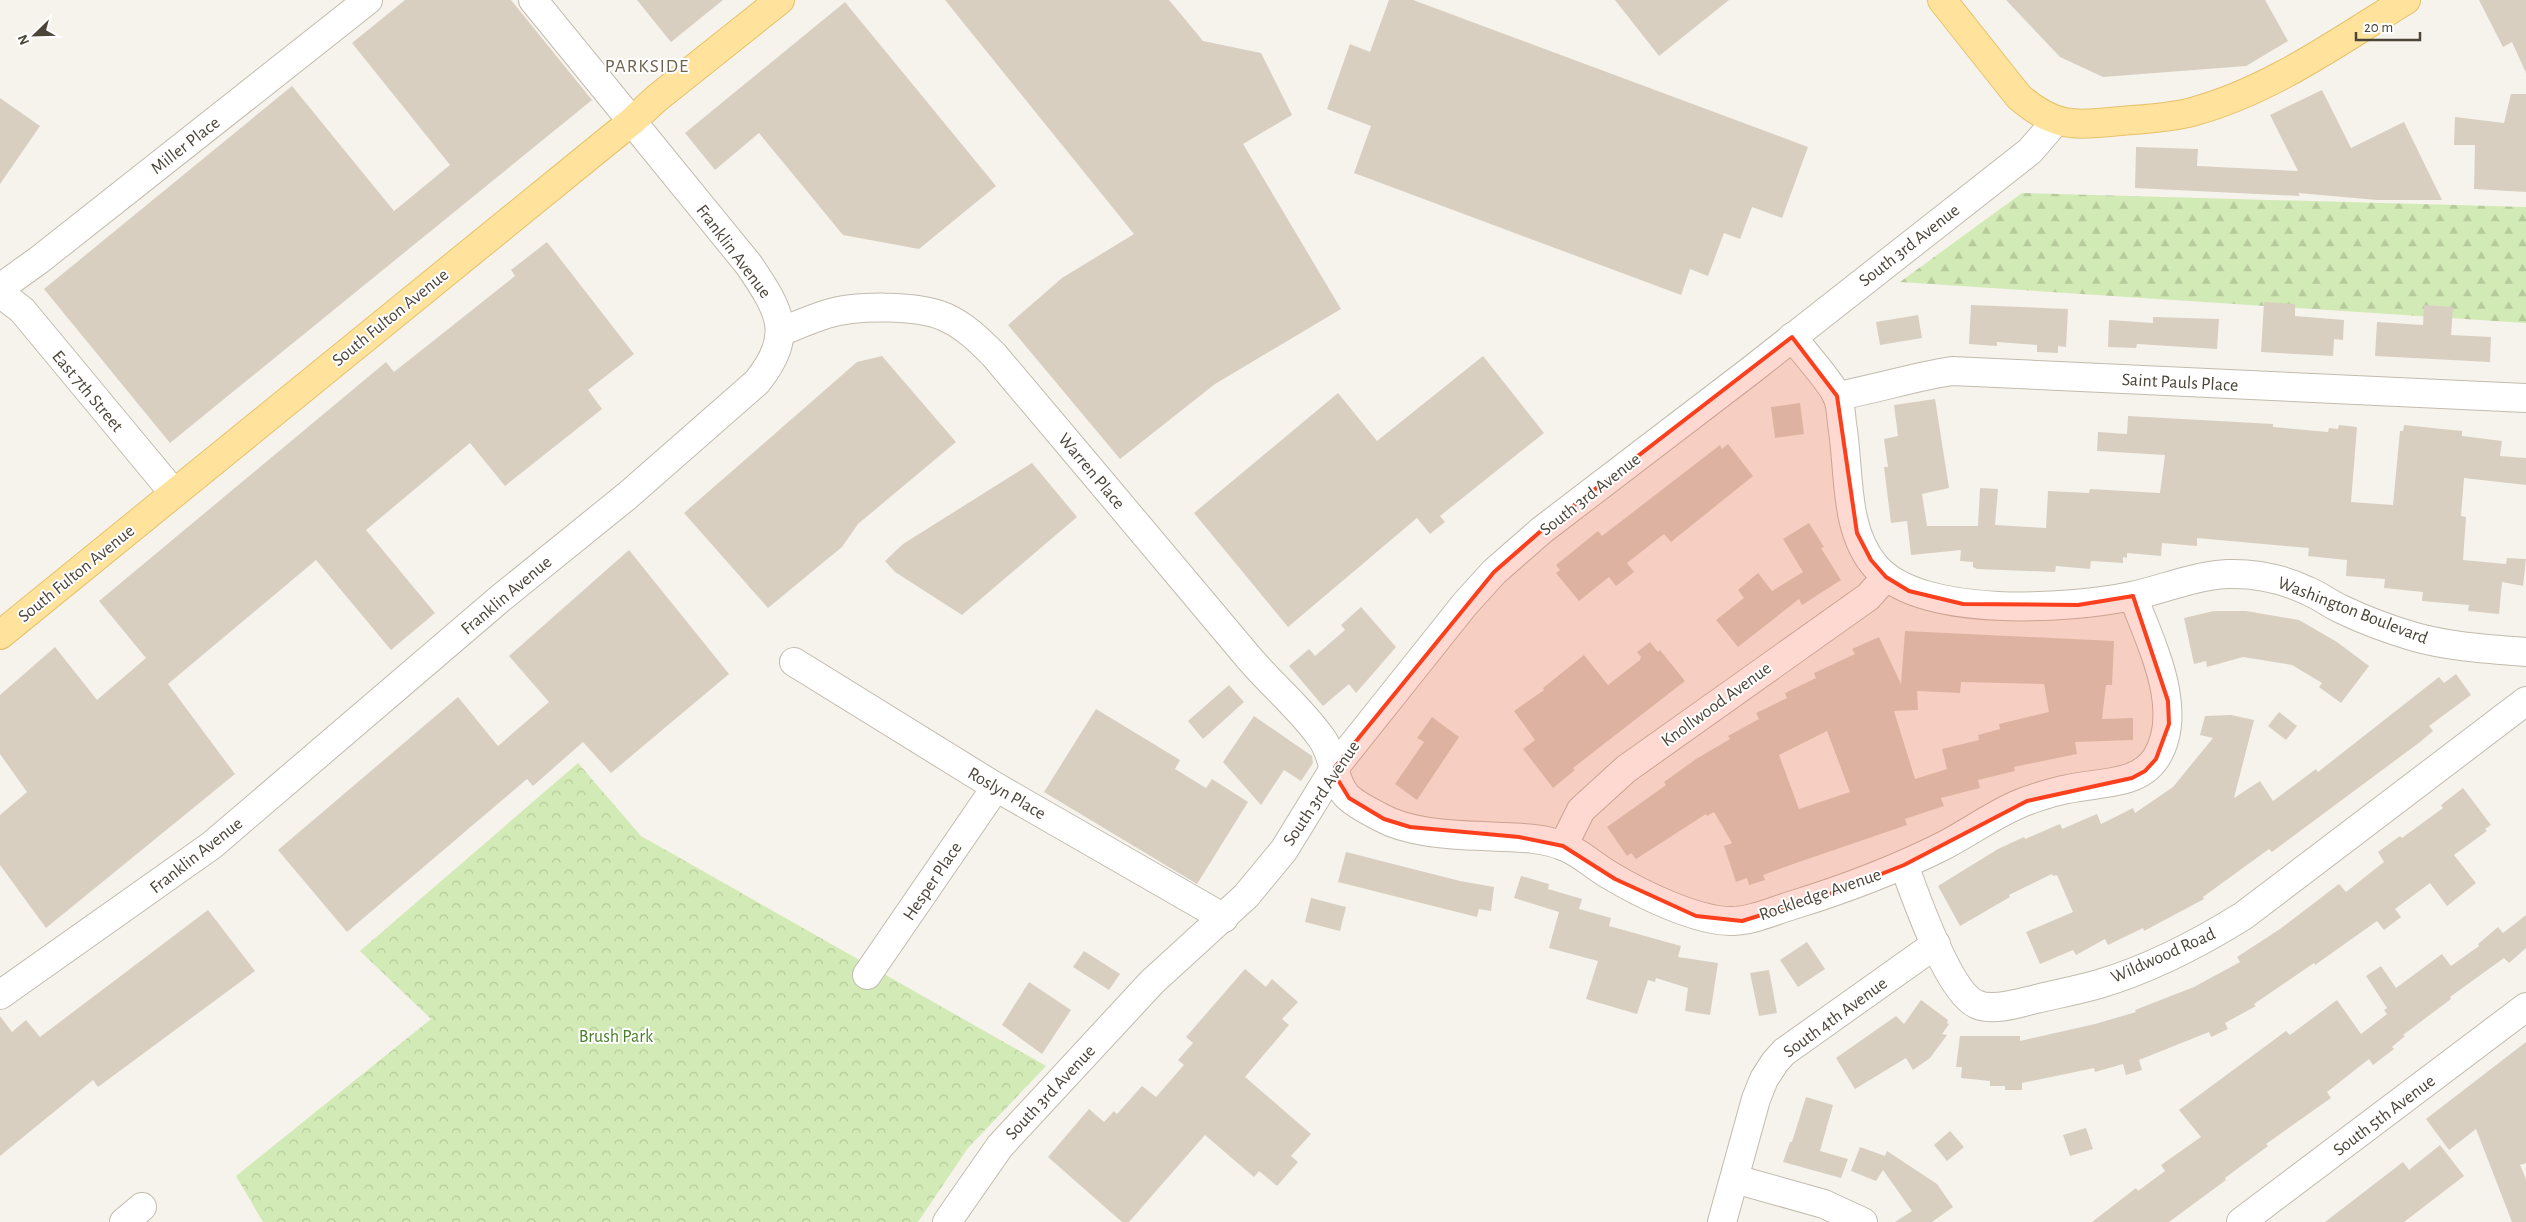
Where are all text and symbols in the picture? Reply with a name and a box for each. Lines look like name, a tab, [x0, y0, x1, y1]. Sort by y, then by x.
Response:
north arrow	[10, 10, 60, 60]
scale bar	[2356, 10, 2420, 42]
text: 20 m	[2364, 20, 2393, 35]
text: N	[16, 32, 32, 47]
district label: PARKSIDE	[605, 57, 689, 76]
street label: Miller Place	[148, 113, 223, 178]
street label: Franklin Avenue	[692, 201, 774, 302]
street label: South 3rd Avenue	[1856, 201, 1963, 290]
street label: South Fulton Avenue	[329, 266, 452, 370]
street label: East 7th Street	[48, 348, 126, 436]
street label: Saint Pauls Place	[2121, 371, 2239, 395]
street label: Warren Place	[1055, 430, 1128, 513]
street label: South 3rd Avenue	[1537, 450, 1644, 539]
street label: South Fulton Avenue	[15, 522, 138, 626]
street label: Franklin Avenue	[458, 553, 555, 639]
street label: Washington Boulevard	[2275, 574, 2430, 648]
street label: Knollwood Avenue	[1658, 659, 1775, 751]
street label: South 3rd Avenue	[1280, 738, 1363, 849]
street label: Roslyn Place	[965, 764, 1048, 823]
street label: Franklin Avenue	[147, 814, 246, 897]
street label: Hesper Place	[900, 839, 966, 924]
street label: Rockledge Avenue	[1757, 866, 1884, 924]
street label: Wildwood Road	[2109, 925, 2218, 987]
street label: South 4th Avenue	[1780, 974, 1891, 1061]
park label: Brush Park	[579, 1028, 654, 1046]
street label: South 3rd Avenue	[1002, 1042, 1099, 1144]
street label: South 5th Avenue	[2330, 1072, 2439, 1160]

